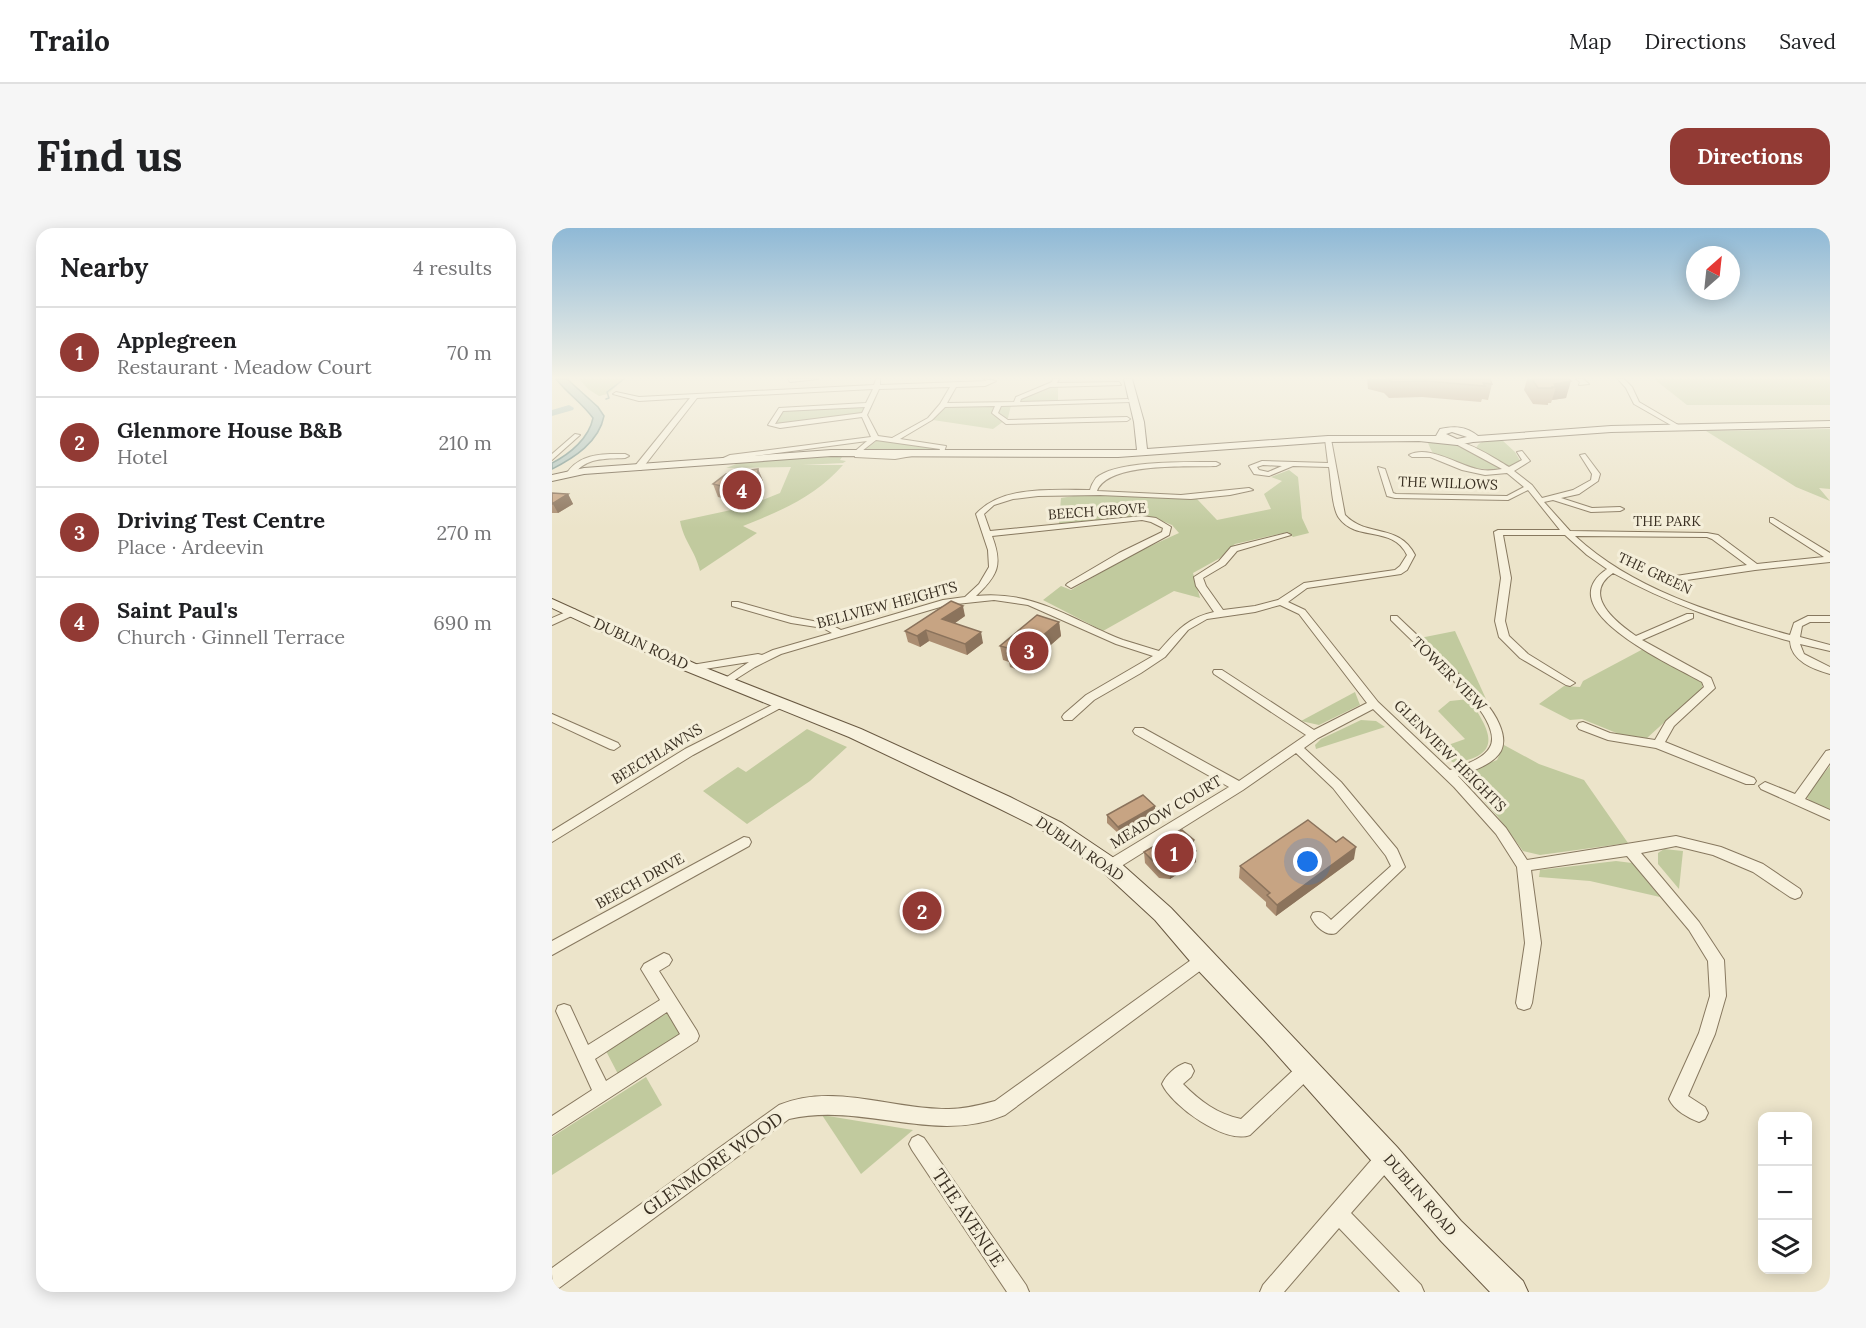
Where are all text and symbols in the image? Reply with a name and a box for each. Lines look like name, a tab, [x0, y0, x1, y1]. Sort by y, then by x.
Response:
text: Trailo	[30, 23, 110, 59]
text: Map	[1569, 28, 1612, 55]
text: Directions	[1645, 28, 1746, 55]
text: Saved	[1779, 28, 1836, 55]
button: Directions	[1670, 128, 1830, 185]
text: Find us	[36, 129, 182, 183]
north arrow	[1686, 246, 1740, 300]
text: Nearby	[60, 251, 148, 284]
text: 4 results	[413, 255, 492, 280]
text: Applegreen	[117, 326, 237, 354]
text: 1	[75, 340, 84, 365]
text: 70 m	[447, 340, 492, 365]
text: Restaurant · Meadow Court	[117, 354, 372, 379]
text: Glenmore House B&B	[117, 416, 342, 444]
text: 2	[74, 430, 85, 455]
text: 210 m	[438, 430, 492, 455]
text: Hotel	[117, 444, 168, 469]
pin: 4	[722, 468, 762, 512]
street label: THE WILLOWS	[1398, 472, 1498, 494]
street label: BEECH GROVE	[1047, 499, 1147, 523]
text: Driving Test Centre	[117, 506, 325, 534]
street label: THE PARK	[1633, 512, 1701, 530]
text: 3	[74, 520, 85, 545]
text: 270 m	[436, 520, 492, 545]
text: Place · Ardeevin	[117, 534, 264, 559]
street label: THE GREEN	[1615, 548, 1695, 598]
street label: BELLVIEW HEIGHTS	[814, 577, 959, 632]
text: Saint Paul's	[117, 596, 238, 624]
text: 4	[74, 610, 85, 635]
text: 690 m	[433, 610, 492, 635]
street label: DUBLIN ROAD	[591, 613, 692, 674]
text: Church · Ginnell Terrace	[117, 624, 345, 649]
pin: 3	[1010, 628, 1048, 674]
street label: TOWER VIEW	[1408, 632, 1491, 716]
street label: GLENVIEW HEIGHTS	[1390, 696, 1510, 816]
street label: BEECHLAWNS	[608, 719, 706, 788]
street label: MEADOW COURT	[1106, 771, 1225, 852]
street label: DUBLIN ROAD	[1033, 812, 1128, 885]
pin: 1	[1154, 830, 1194, 876]
your location	[1293, 847, 1322, 876]
street label: BEECH DRIVE	[592, 848, 687, 913]
pin: 2	[902, 888, 941, 934]
street label: GLENMORE WOOD	[638, 1106, 787, 1221]
map controls	[1758, 1112, 1812, 1274]
button: +	[1758, 1112, 1812, 1166]
street label: DUBLIN ROAD	[1380, 1150, 1461, 1240]
street label: THE AVENUE	[927, 1164, 1010, 1271]
button: −	[1758, 1166, 1812, 1220]
button: layers	[1758, 1220, 1812, 1274]

